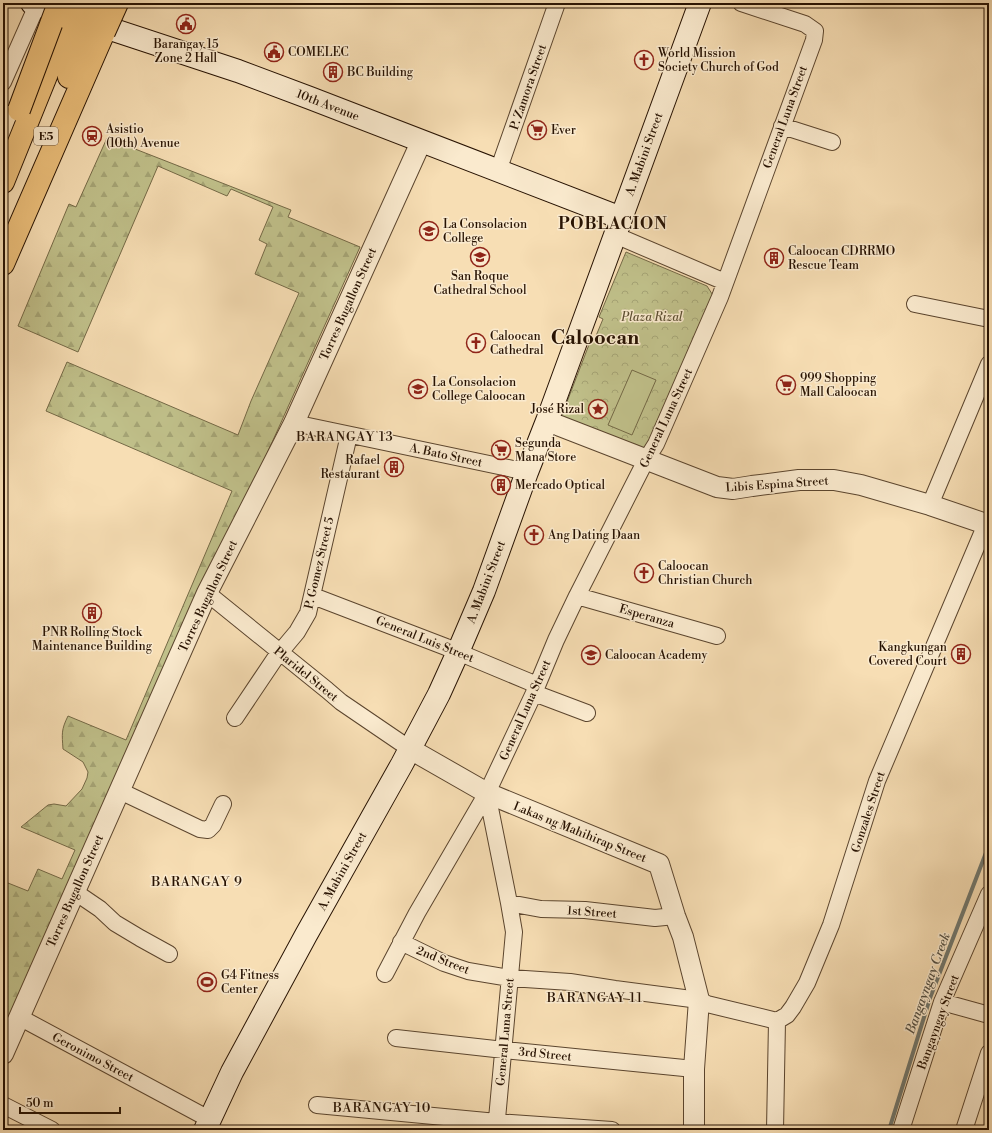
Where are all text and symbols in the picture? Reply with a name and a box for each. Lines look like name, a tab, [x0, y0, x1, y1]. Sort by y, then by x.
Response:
public building icon: Barangay 15 Zone 2 Hall	[175, 13, 197, 35]
place label: Barangay 15 Zone 2 Hall	[152, 37, 219, 66]
public building icon: COMELEC	[263, 41, 285, 63]
street label: P. Zamora Street	[507, 42, 550, 132]
place label: COMELEC	[288, 45, 349, 60]
place label: World Mission Society Church of God	[657, 46, 779, 75]
church icon: World Mission Society Church of God	[633, 49, 655, 71]
building icon: BC Building	[322, 61, 344, 83]
street label: General Luna Street	[760, 63, 811, 171]
place label: BC Building	[346, 65, 414, 80]
street label: 10th Avenue	[294, 87, 361, 124]
street label: A. Mabini Street	[622, 110, 667, 199]
supermarket icon: Ever	[526, 119, 548, 141]
place label: Asistio (10th) Avenue	[105, 122, 180, 151]
place label: Ever	[551, 123, 576, 138]
station icon: Asistio (10th) Avenue	[81, 125, 103, 147]
road number: E5	[34, 127, 58, 145]
district label: POBLACION	[558, 214, 668, 234]
place label: La Consolacion College	[443, 217, 527, 246]
school or university icon: La Consolacion College	[418, 220, 440, 242]
place label: Caloocan CDRRMO Rescue Team	[788, 244, 895, 273]
street label: Torres Bugallon Street	[317, 245, 380, 363]
school or university icon: San Roque Cathedral School	[469, 246, 491, 268]
building icon: Caloocan CDRRMO Rescue Team	[763, 247, 785, 269]
place label: San Roque Cathedral School	[433, 269, 527, 298]
park label: Plaza Rizal	[620, 310, 683, 325]
district label: Caloocan	[551, 326, 640, 351]
place label: Caloocan Cathedral	[490, 329, 544, 358]
church icon: Caloocan Cathedral	[465, 332, 487, 354]
street label: General Luna Street	[637, 365, 696, 471]
place label: 999 Shopping Mall Caloocan	[800, 371, 877, 400]
supermarket icon: 999 Shopping Mall Caloocan	[775, 374, 797, 396]
place label: La Consolacion College Caloocan	[432, 375, 525, 404]
school or university icon: La Consolacion College Caloocan	[407, 378, 429, 400]
place icon: José Rizal	[587, 398, 609, 420]
place label: José Rizal	[530, 402, 584, 417]
district label: BARANGAY 13	[295, 429, 394, 445]
place label: Segunda Mana Store	[515, 436, 576, 465]
supermarket icon: Segunda Mana Store	[490, 439, 512, 461]
street label: A. Bato Street	[407, 440, 484, 471]
place label: Rafael Restaurant	[320, 453, 381, 482]
building icon: Rafael Restaurant	[383, 456, 405, 478]
street label: Libis Espina Street	[725, 473, 830, 496]
building icon: Mercado Optical	[490, 474, 512, 496]
place label: Mercado Optical	[515, 478, 606, 493]
street label: P. Gomez Street 5	[302, 515, 337, 611]
church icon: Ang Dating Daan	[523, 524, 545, 546]
place label: Ang Dating Daan	[547, 528, 640, 543]
street label: Torres Bugallon Street	[176, 537, 241, 655]
street label: A. Mabini Street	[463, 538, 509, 627]
place label: Caloocan Christian Church	[658, 559, 752, 588]
church icon: Caloocan Christian Church	[633, 562, 655, 584]
street label: Esperanza	[618, 601, 677, 632]
building icon: PNR Rolling Stock Maintenance Building	[81, 602, 103, 624]
street label: General Luis Street	[374, 613, 477, 666]
place label: PNR Rolling Stock Maintenance Building	[32, 625, 153, 654]
place label: Kangkungan Covered Court	[868, 640, 948, 669]
building icon: Kangkungan Covered Court	[950, 643, 972, 665]
street label: Plaridel Street	[270, 644, 342, 705]
school or university icon: Caloocan Academy	[580, 644, 602, 666]
place label: Caloocan Academy	[605, 648, 707, 663]
street label: General Luna Street	[497, 657, 555, 763]
street label: Gonzales Street	[848, 769, 889, 855]
street label: Lakas ng Mahihirap Street	[511, 799, 649, 866]
street label: A. Mabini Street	[314, 829, 371, 914]
street label: Torres Bugallon Street	[44, 832, 107, 950]
district label: BARANGAY 9	[150, 874, 243, 890]
street label: 1st Street	[567, 903, 618, 922]
water label: Bangayngay Creek	[902, 930, 954, 1037]
street label: 2nd Street	[414, 943, 472, 978]
place label: G4 Fitness Center	[221, 968, 279, 997]
sports icon: G4 Fitness Center	[196, 971, 218, 993]
street label: Bangayngay Street	[914, 972, 963, 1073]
street label: General Luna Street	[493, 977, 518, 1087]
district label: BARANGAY 11	[546, 990, 643, 1006]
street label: Geronimo Street	[49, 1030, 137, 1086]
street label: 3rd Street	[518, 1044, 573, 1065]
scale bar	[20, 1089, 120, 1115]
text: 50 m	[26, 1096, 54, 1111]
district label: BARANGAY 10	[332, 1100, 431, 1116]

